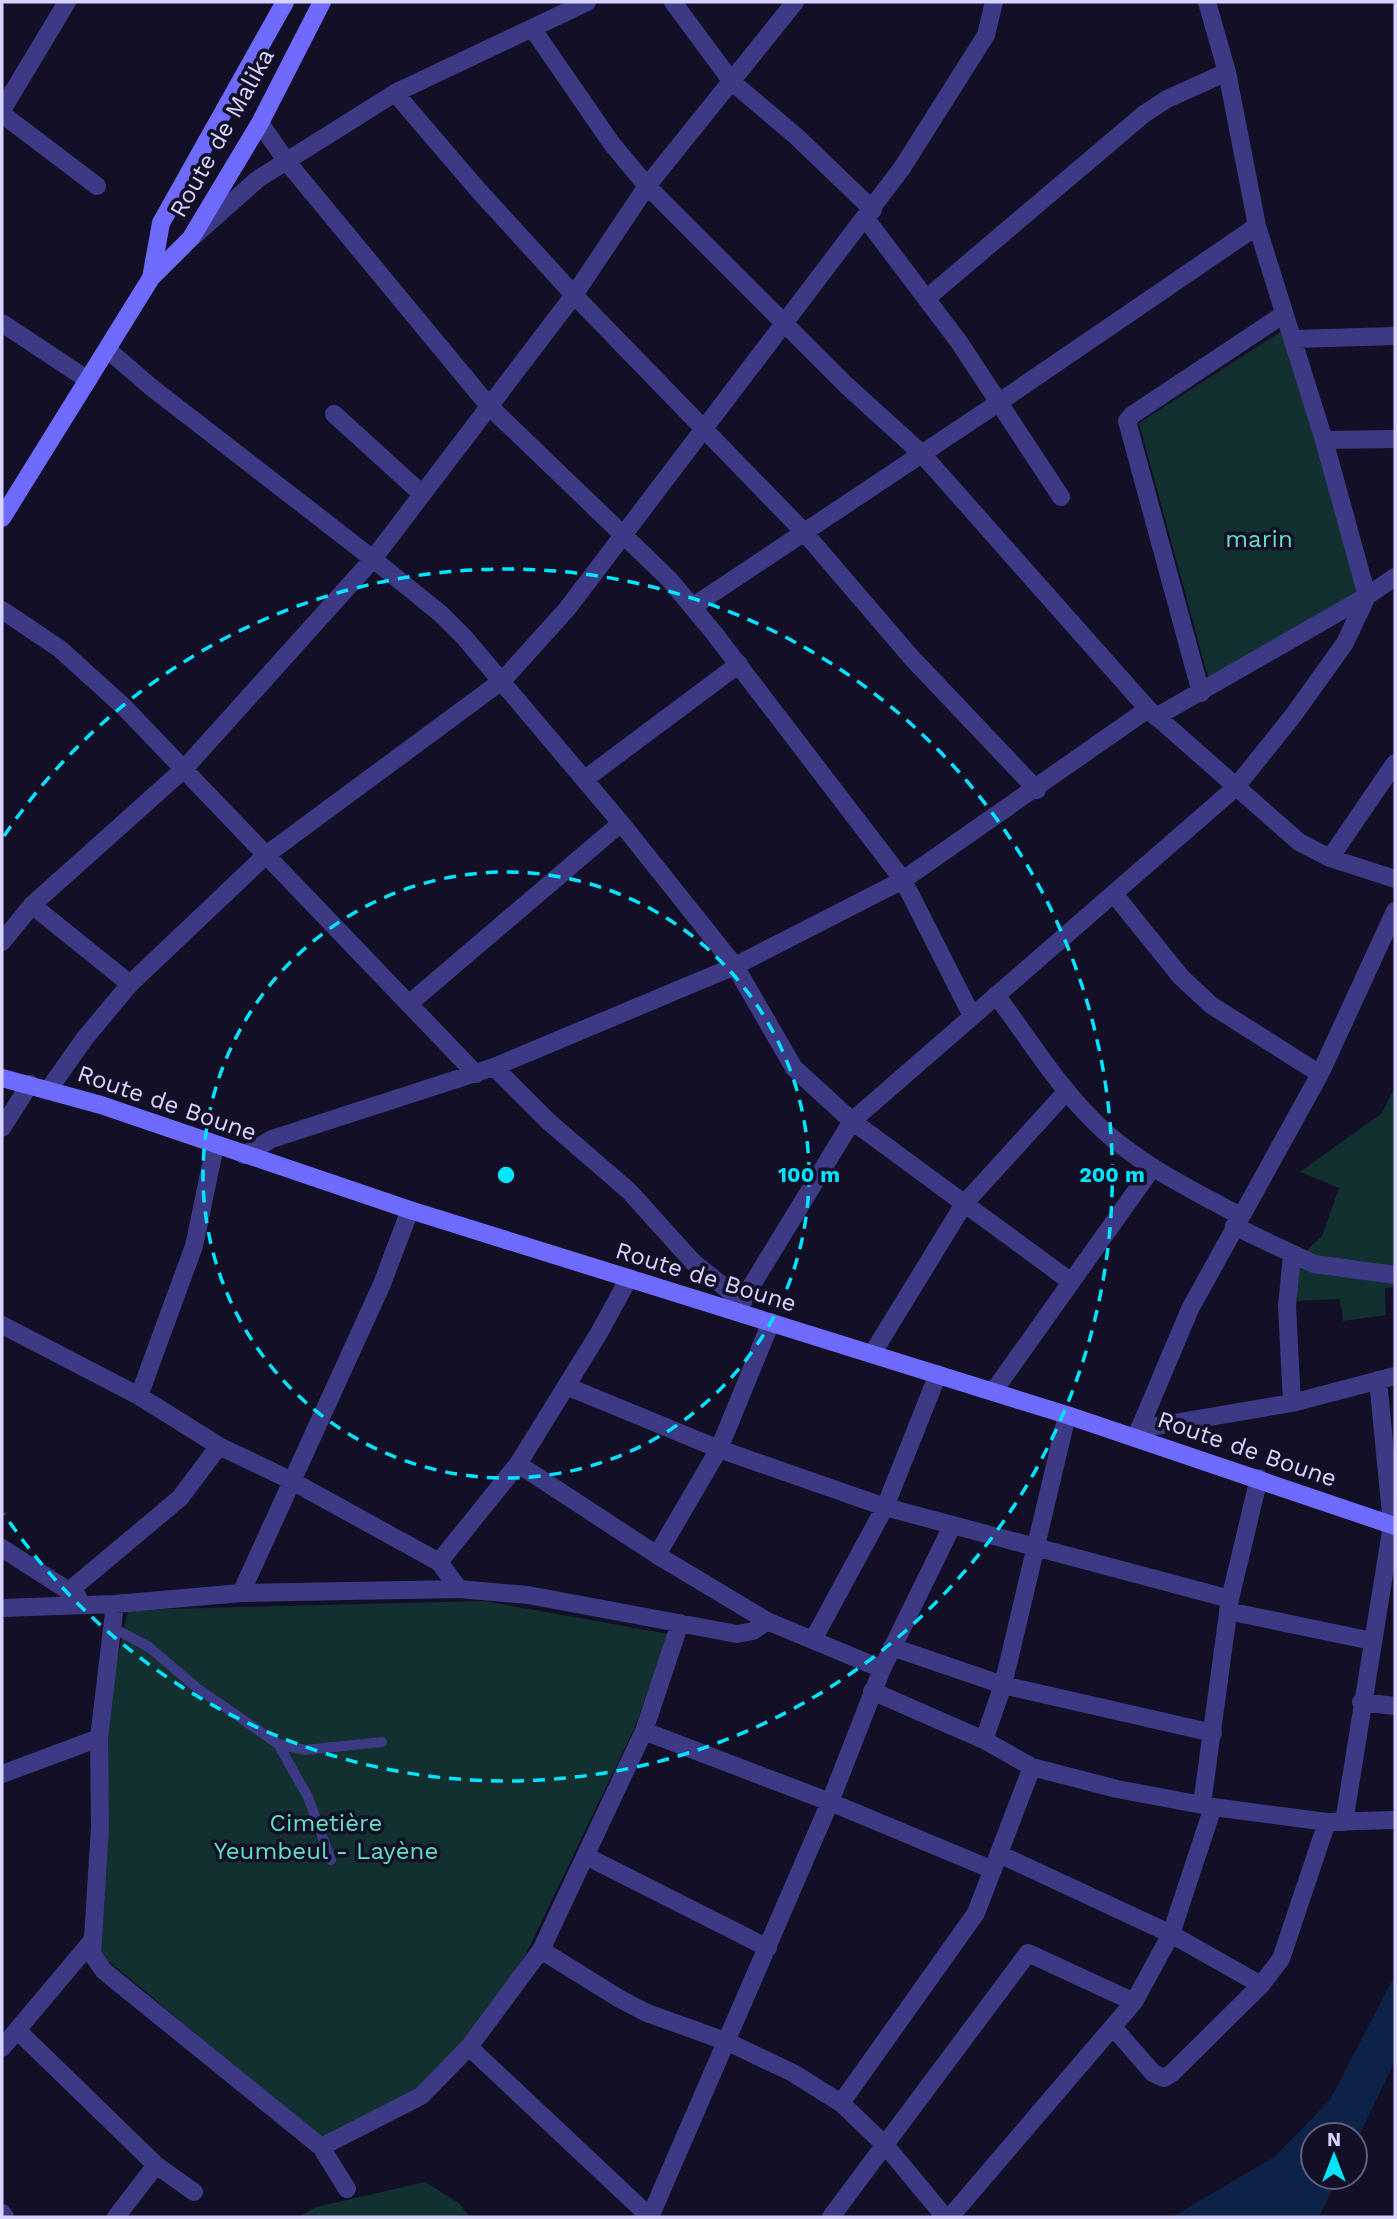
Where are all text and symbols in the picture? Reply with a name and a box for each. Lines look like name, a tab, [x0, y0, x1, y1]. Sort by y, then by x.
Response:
street label: Route de Malika	[164, 44, 280, 222]
park label: marin	[1225, 525, 1293, 553]
street label: Route de Boune	[74, 1059, 260, 1147]
text: 100 m	[778, 1162, 840, 1187]
text: 200 m	[1079, 1162, 1145, 1187]
centre of rings	[494, 1163, 518, 1187]
street label: Route de Boune	[612, 1236, 800, 1318]
street label: Route de Boune	[1154, 1405, 1340, 1493]
park label: Cimetière Yeumbeul - Layène	[214, 1809, 438, 1865]
north arrow	[1299, 2121, 1369, 2191]
text: N	[1327, 2128, 1341, 2151]

